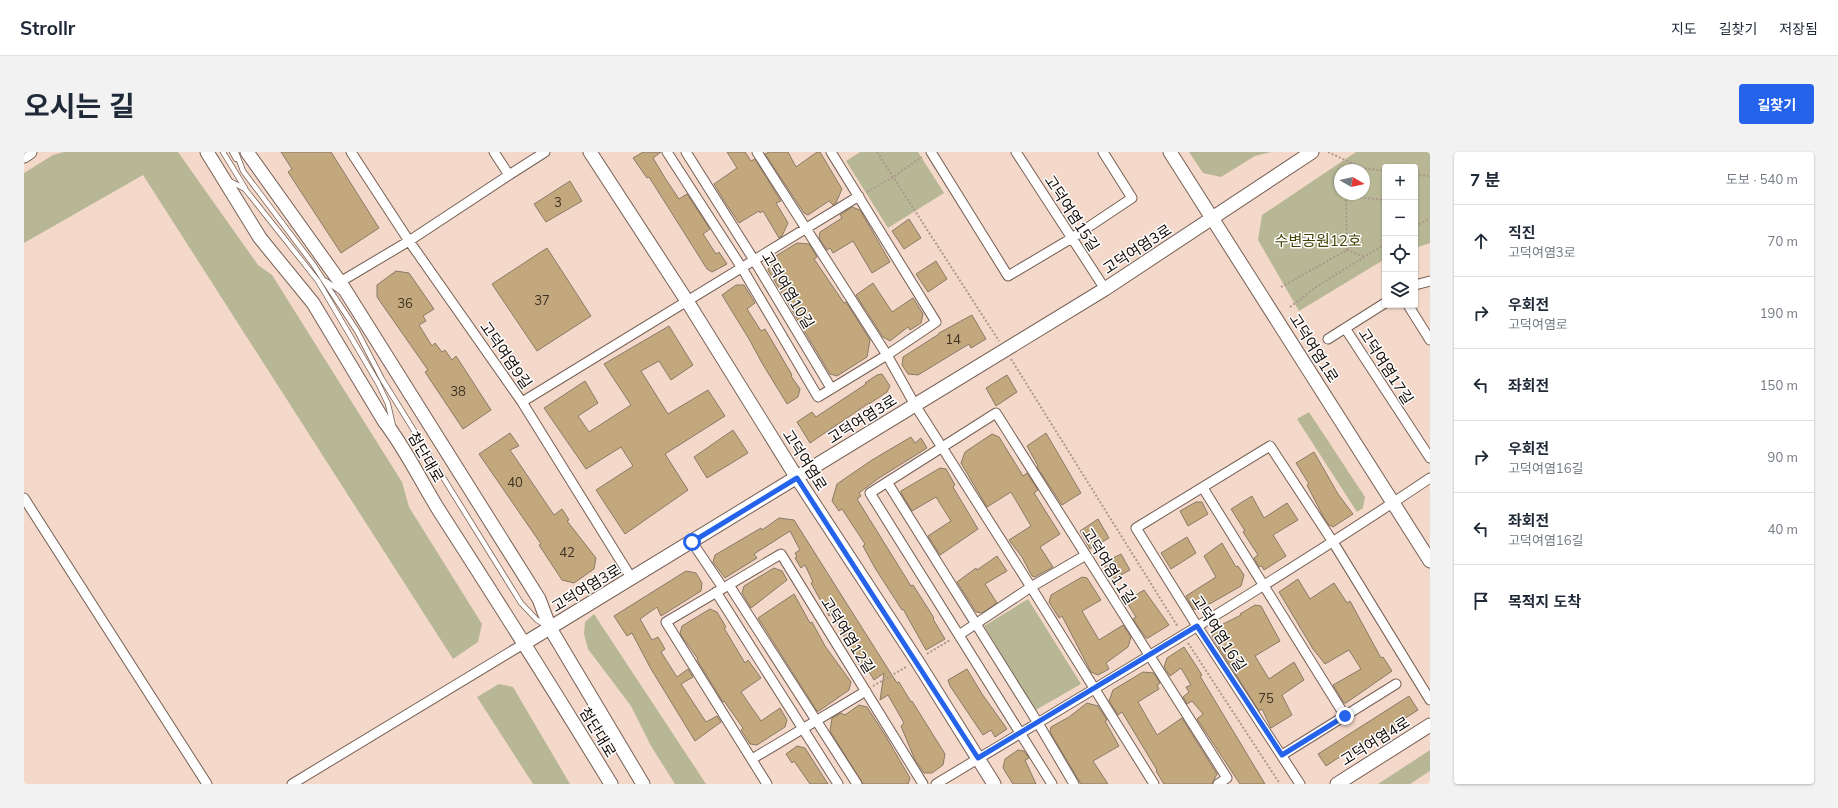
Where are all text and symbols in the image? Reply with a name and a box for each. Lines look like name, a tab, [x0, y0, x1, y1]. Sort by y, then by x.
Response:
text: Strollr	[20, 16, 75, 40]
text: 지도	[1671, 20, 1697, 38]
text: 길찾기	[1719, 20, 1757, 38]
text: 저장됨	[1779, 20, 1818, 38]
button: 길찾기	[1739, 84, 1814, 124]
text: 오시는 길	[24, 88, 135, 123]
north arrow	[1334, 164, 1370, 200]
map controls	[1382, 164, 1418, 308]
button: +	[1382, 164, 1418, 200]
text: 7 분	[1470, 169, 1501, 190]
street label: 고덕여염15길	[1040, 171, 1104, 255]
text: 도보 · 540 m	[1726, 171, 1798, 187]
house number: 3	[554, 194, 562, 210]
button: −	[1382, 200, 1418, 236]
street label: 고덕여염3로	[1099, 220, 1175, 278]
text: 직진	[1508, 223, 1536, 242]
icon: ahead	[1470, 230, 1492, 252]
park label: 수변공원12호	[1274, 231, 1362, 250]
text: 70 m	[1768, 233, 1798, 249]
button: locate	[1382, 236, 1418, 272]
text: 고덕여염3로	[1508, 244, 1576, 260]
street label: 고덕여염10길	[757, 248, 819, 332]
button: layers	[1382, 272, 1418, 308]
house number: 37	[534, 292, 550, 308]
house number: 36	[397, 295, 413, 311]
text: 우회전	[1508, 295, 1549, 314]
icon: right	[1470, 302, 1492, 324]
text: 190 m	[1760, 305, 1798, 321]
street label: 고덕여염1로	[1285, 310, 1343, 386]
text: 고덕여염로	[1508, 316, 1568, 332]
street label: 고덕여염9길	[476, 318, 536, 392]
street label: 고덕여염17길	[1354, 324, 1418, 408]
house number: 14	[945, 331, 961, 347]
icon: left	[1470, 374, 1492, 396]
text: 좌회전	[1508, 376, 1549, 395]
text: 150 m	[1760, 377, 1798, 393]
house number: 38	[450, 383, 466, 399]
street label: 고덕여염3로	[824, 390, 900, 448]
street label: 고덕여염로	[779, 426, 831, 494]
street label: 첨단대로	[404, 428, 448, 486]
text: 우회전	[1508, 439, 1549, 458]
icon: right	[1470, 446, 1492, 468]
text: 90 m	[1768, 449, 1798, 465]
text: 고덕여염16길	[1508, 460, 1583, 476]
house number: 40	[507, 474, 523, 490]
text: 좌회전	[1508, 511, 1549, 530]
icon: left	[1470, 518, 1492, 540]
text: 40 m	[1768, 521, 1798, 537]
street label: 고덕여염11길	[1078, 524, 1140, 608]
text: 고덕여염16길	[1508, 532, 1583, 548]
route start	[683, 533, 701, 551]
house number: 42	[559, 544, 575, 560]
street label: 고덕여염3로	[548, 560, 624, 616]
icon: arrive	[1470, 590, 1492, 612]
street label: 고덕여염16길	[1187, 591, 1251, 675]
text: 목적지 도착	[1508, 592, 1581, 611]
street label: 고덕여염12길	[817, 593, 879, 677]
house number: 75	[1258, 690, 1274, 706]
street label: 첨단대로	[576, 703, 620, 761]
route end	[1336, 707, 1354, 725]
street label: 고덕여염4로	[1337, 712, 1413, 770]

